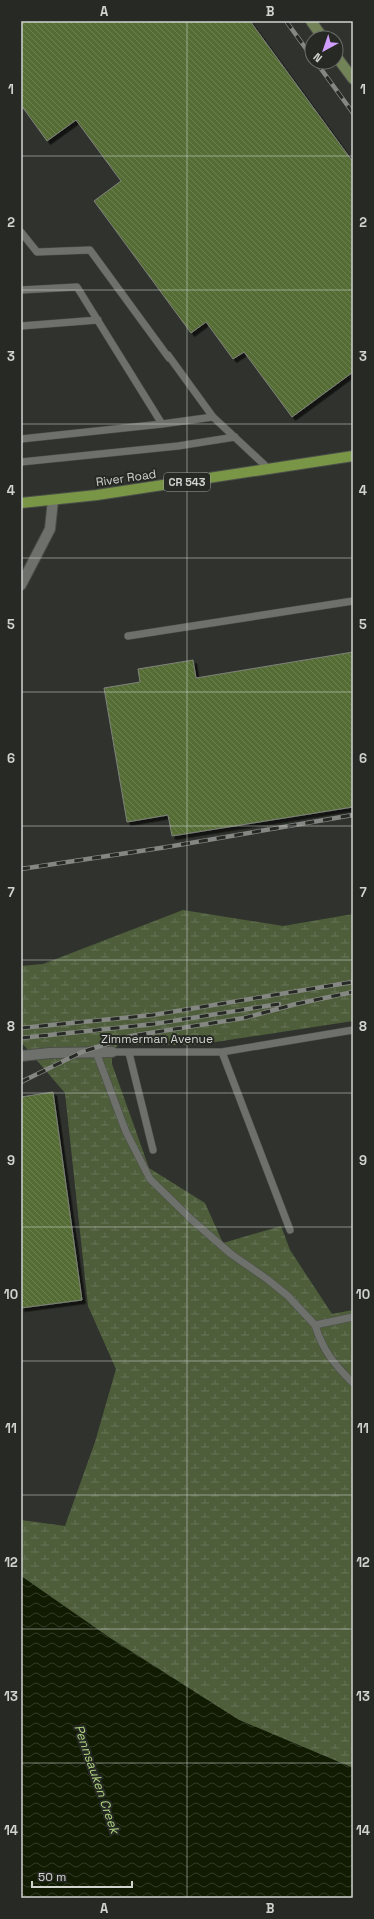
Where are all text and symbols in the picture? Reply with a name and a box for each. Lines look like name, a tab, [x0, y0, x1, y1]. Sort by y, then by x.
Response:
text: A	[100, 3, 109, 20]
text: B	[266, 3, 275, 20]
north arrow	[304, 30, 344, 70]
text: N	[310, 50, 325, 65]
text: 1	[8, 81, 14, 98]
text: 1	[360, 81, 366, 98]
text: 2	[7, 214, 15, 231]
text: 2	[359, 214, 367, 231]
text: 3	[7, 348, 15, 365]
text: 3	[359, 348, 367, 365]
street label: River Road	[95, 466, 157, 490]
road number: CR 543	[164, 473, 210, 491]
text: 4	[7, 482, 15, 499]
text: 4	[359, 482, 367, 499]
text: 5	[7, 616, 15, 633]
text: 5	[359, 616, 367, 633]
text: 6	[7, 750, 15, 767]
text: 6	[359, 750, 367, 767]
text: 7	[7, 884, 15, 901]
text: 7	[359, 884, 367, 901]
text: 8	[7, 1018, 15, 1035]
text: 8	[359, 1018, 367, 1035]
street label: Zimmerman Avenue	[101, 1031, 213, 1047]
text: 9	[7, 1152, 15, 1169]
text: 9	[359, 1152, 367, 1169]
text: 10	[4, 1286, 18, 1303]
text: 10	[356, 1286, 370, 1303]
text: 11	[5, 1420, 17, 1437]
text: 11	[357, 1420, 369, 1437]
text: 12	[4, 1554, 18, 1571]
text: 12	[356, 1554, 370, 1571]
text: 13	[4, 1688, 18, 1705]
text: 13	[356, 1688, 370, 1705]
water label: Pennsauken Creek	[70, 1722, 124, 1838]
text: 14	[4, 1822, 18, 1839]
text: 14	[356, 1822, 370, 1839]
scale bar	[32, 1863, 132, 1889]
text: 50 m	[38, 1869, 66, 1885]
text: A	[100, 1900, 109, 1917]
text: B	[266, 1900, 275, 1917]

